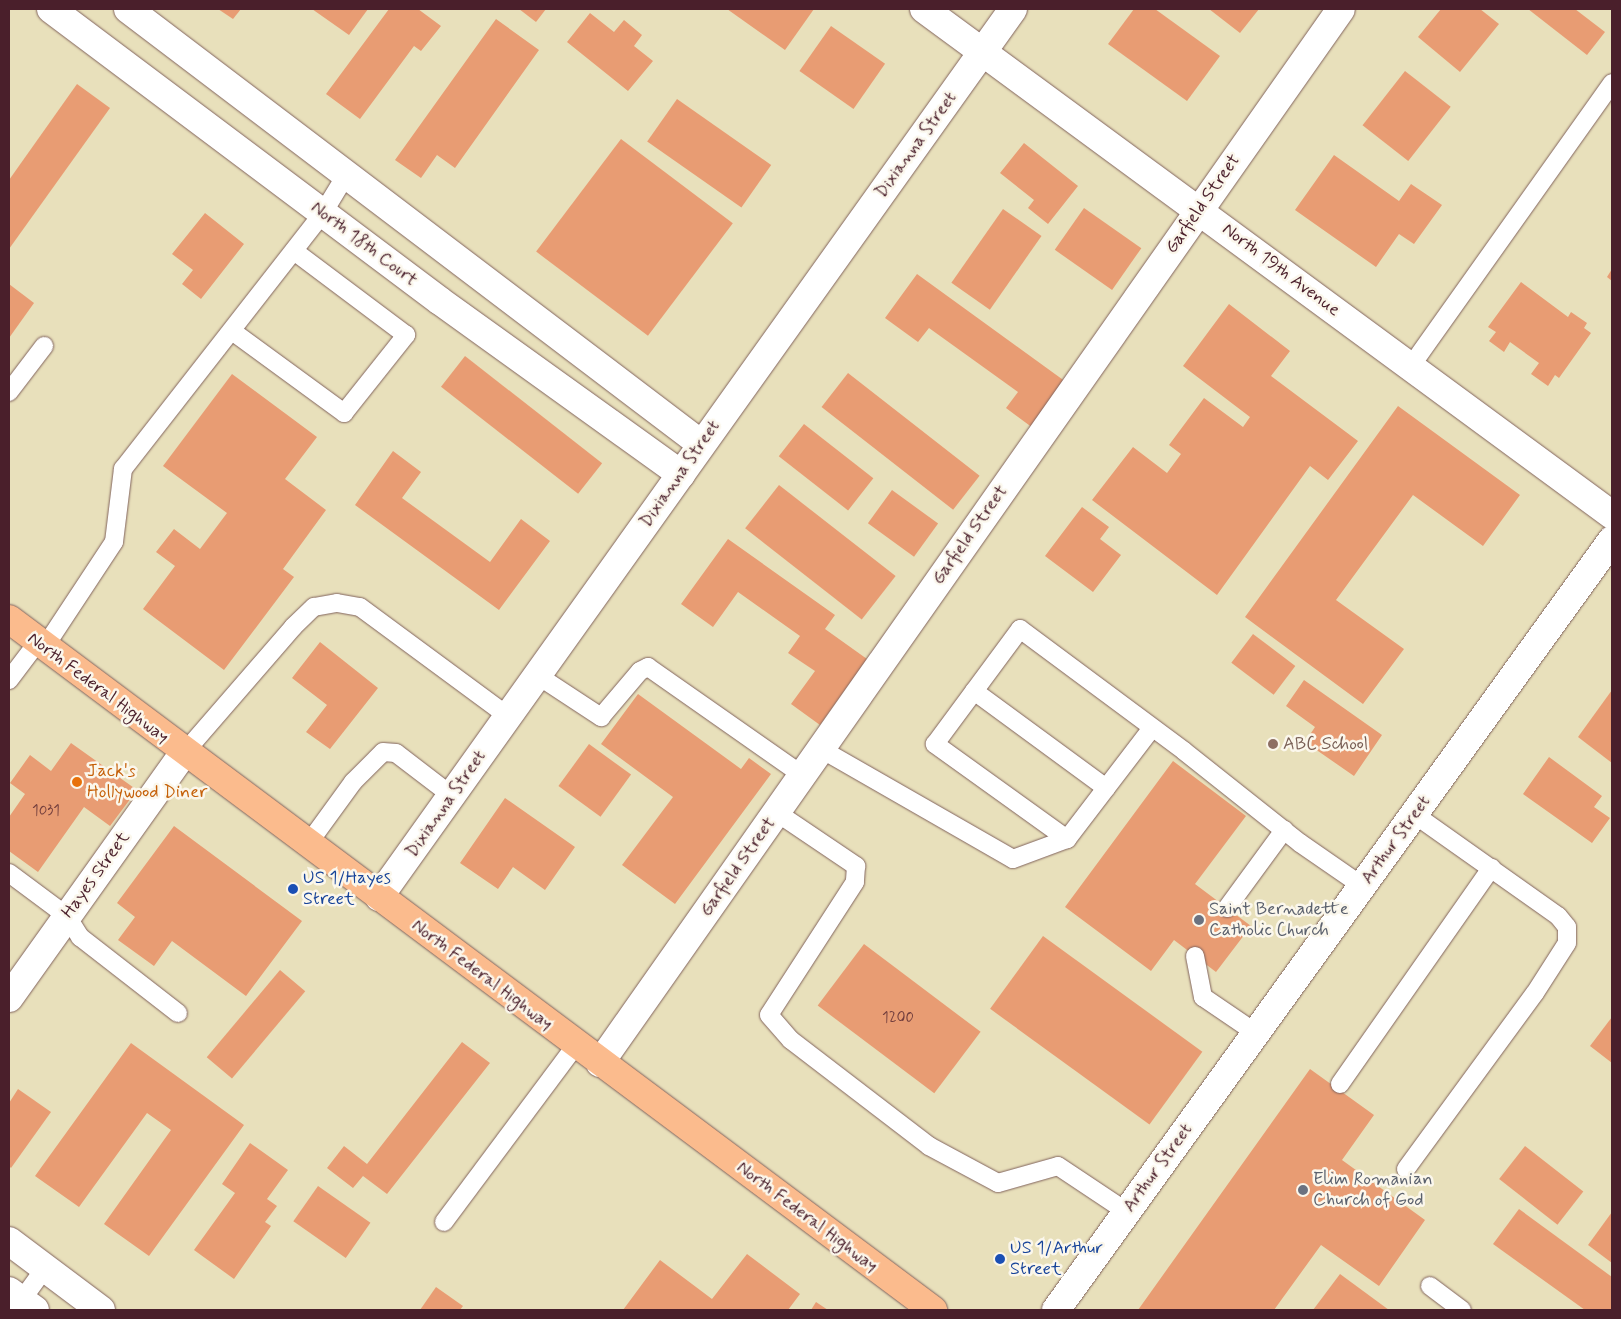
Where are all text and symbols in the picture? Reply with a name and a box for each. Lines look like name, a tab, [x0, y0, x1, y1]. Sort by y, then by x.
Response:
street label: Dixianna Street	[869, 87, 963, 203]
street label: Garfield Street	[1161, 150, 1245, 258]
street label: North 18th Court	[306, 197, 422, 291]
street label: North 19th Avenue	[1218, 219, 1344, 321]
street label: Dixianna Street	[634, 415, 726, 533]
street label: Garfield Street	[928, 481, 1012, 589]
street label: North Federal Highway	[22, 627, 174, 749]
place label: ABC School	[1283, 733, 1368, 755]
marker: ABC School	[1267, 738, 1279, 750]
street label: Dixianna Street	[400, 745, 492, 863]
place label: Jack's Hollywood Diner	[87, 761, 207, 804]
marker: Jack's Hollywood Diner	[71, 776, 83, 788]
street label: Arthur Street	[1356, 790, 1436, 890]
house number: 1031	[32, 803, 60, 821]
street label: Garfield Street	[696, 813, 780, 921]
street label: Hayes Street	[57, 827, 135, 923]
place label: US 1/Hayes Street	[303, 868, 391, 911]
marker: US 1/Hayes Street	[287, 883, 299, 895]
place label: Saint Bernadette Catholic Church	[1209, 899, 1349, 942]
street label: North Federal Highway	[406, 914, 558, 1036]
marker: Saint Bernadette Catholic Church	[1193, 914, 1205, 926]
house number: 1200	[882, 1010, 914, 1028]
street label: Arthur Street	[1118, 1118, 1198, 1218]
street label: North Federal Highway	[731, 1156, 883, 1278]
place label: Elim Romanian Church of God	[1313, 1169, 1435, 1212]
marker: Elim Romanian Church of God	[1297, 1184, 1309, 1196]
place label: US 1/Arthur Street	[1010, 1238, 1103, 1280]
marker: US 1/Arthur Street	[994, 1253, 1006, 1265]

